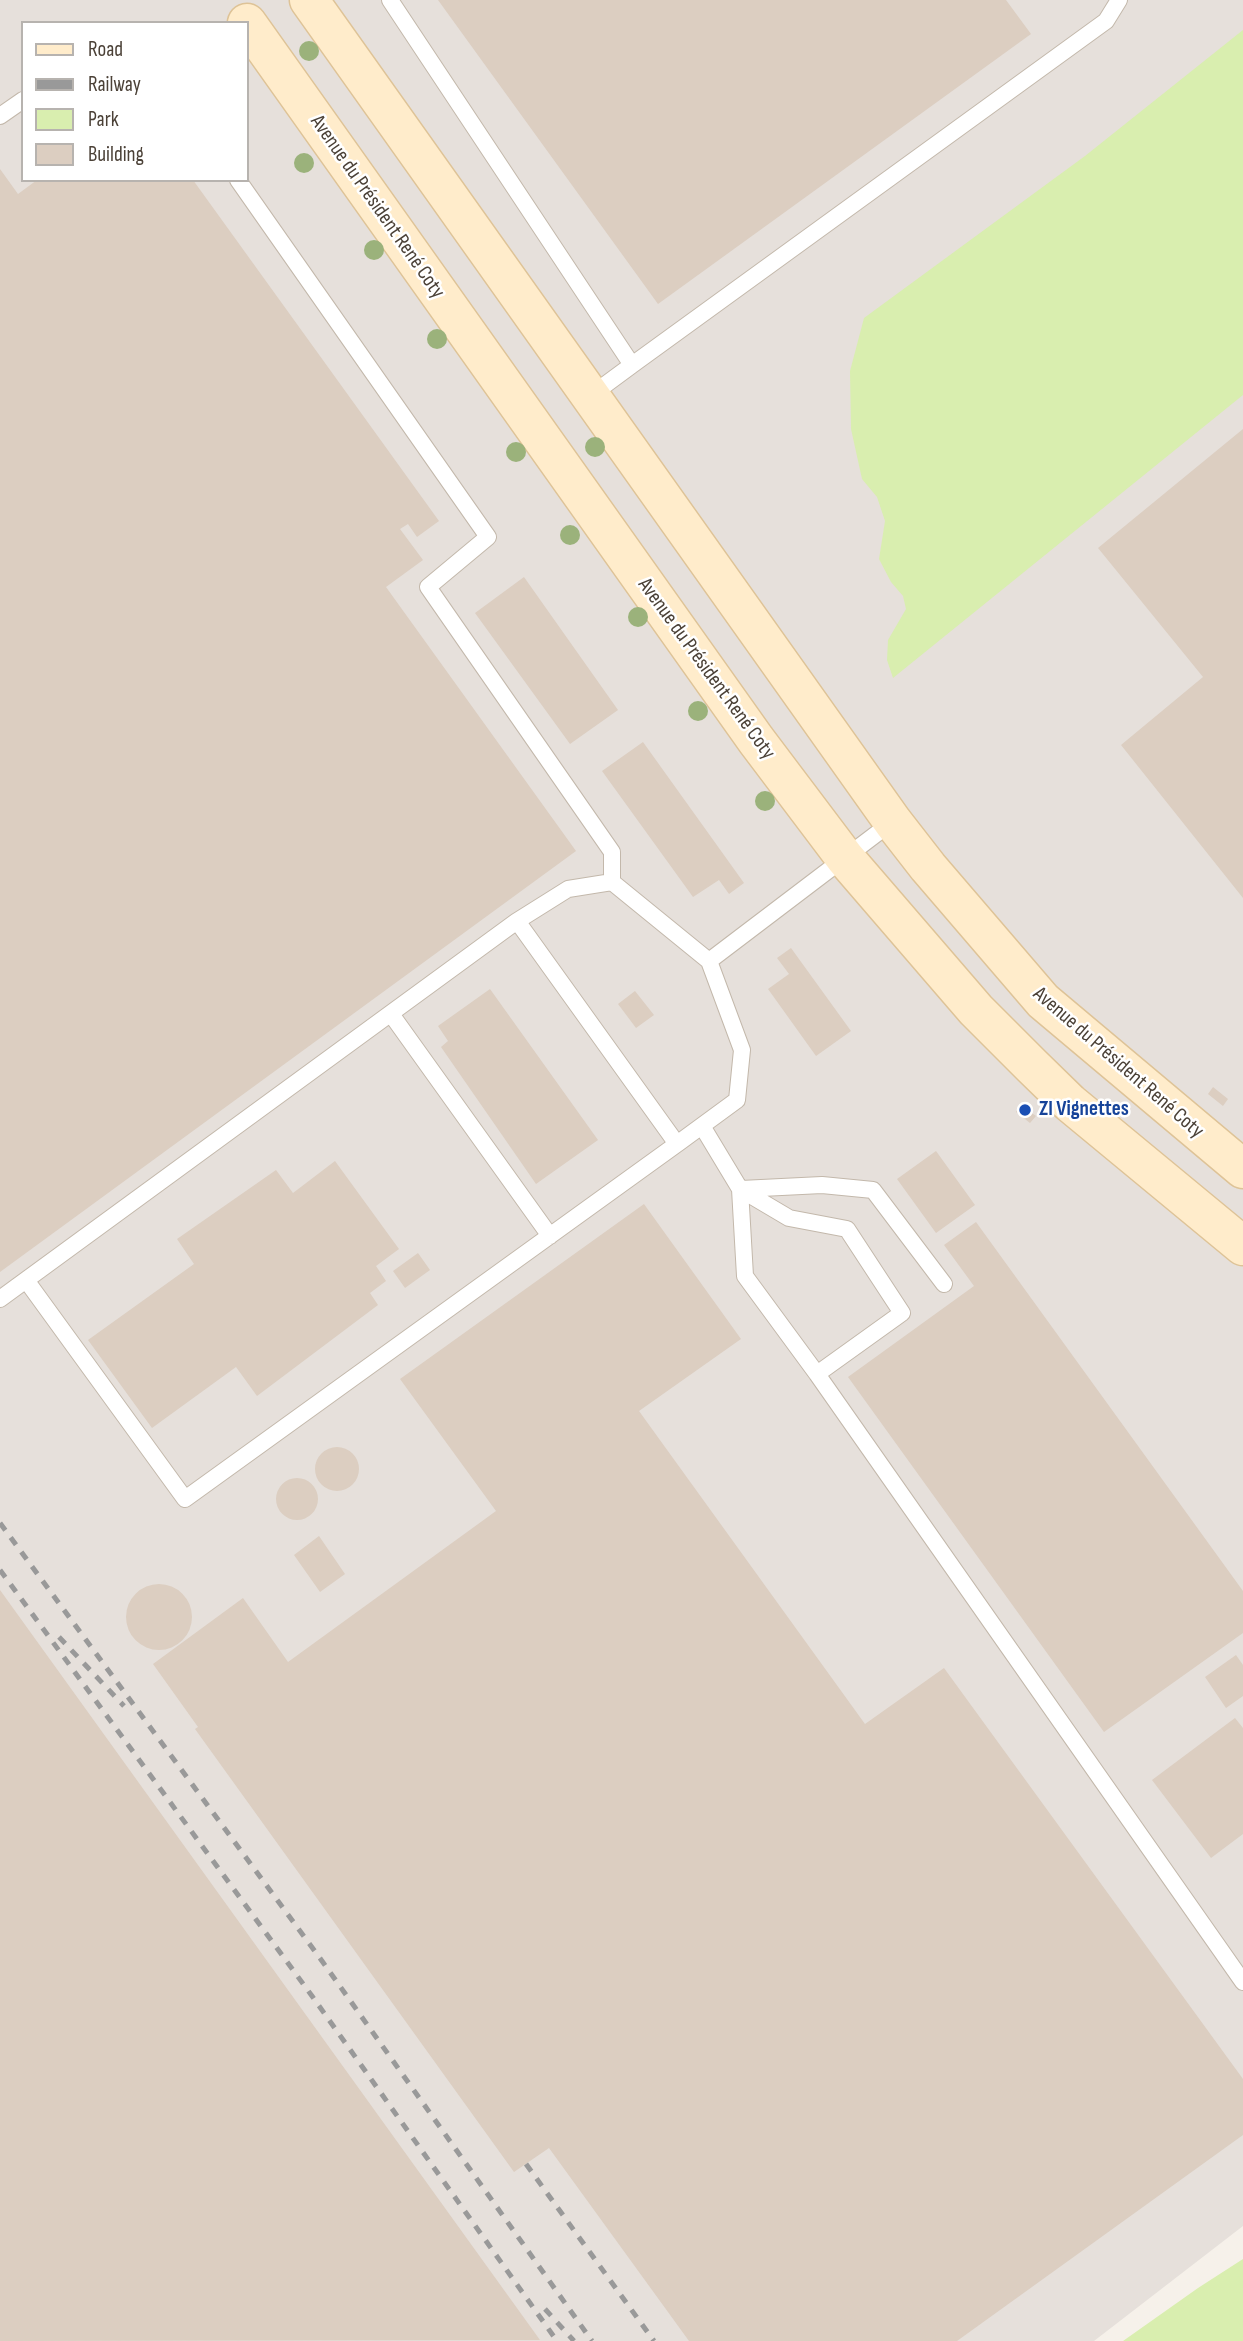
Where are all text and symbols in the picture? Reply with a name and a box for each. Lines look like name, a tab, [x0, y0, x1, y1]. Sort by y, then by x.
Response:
legend	[21, 21, 248, 182]
text: Road	[88, 37, 123, 62]
text: Railway	[88, 72, 141, 97]
text: Park	[88, 107, 119, 132]
street label: Avenue du Président René Coty	[304, 110, 450, 304]
text: Building	[88, 142, 144, 167]
street label: Avenue du Président René Coty	[632, 573, 780, 765]
street label: Avenue du Président René Coty	[1027, 982, 1209, 1144]
place label: ZI Vignettes	[1039, 1097, 1129, 1123]
marker: ZI Vignettes	[1017, 1102, 1033, 1118]

